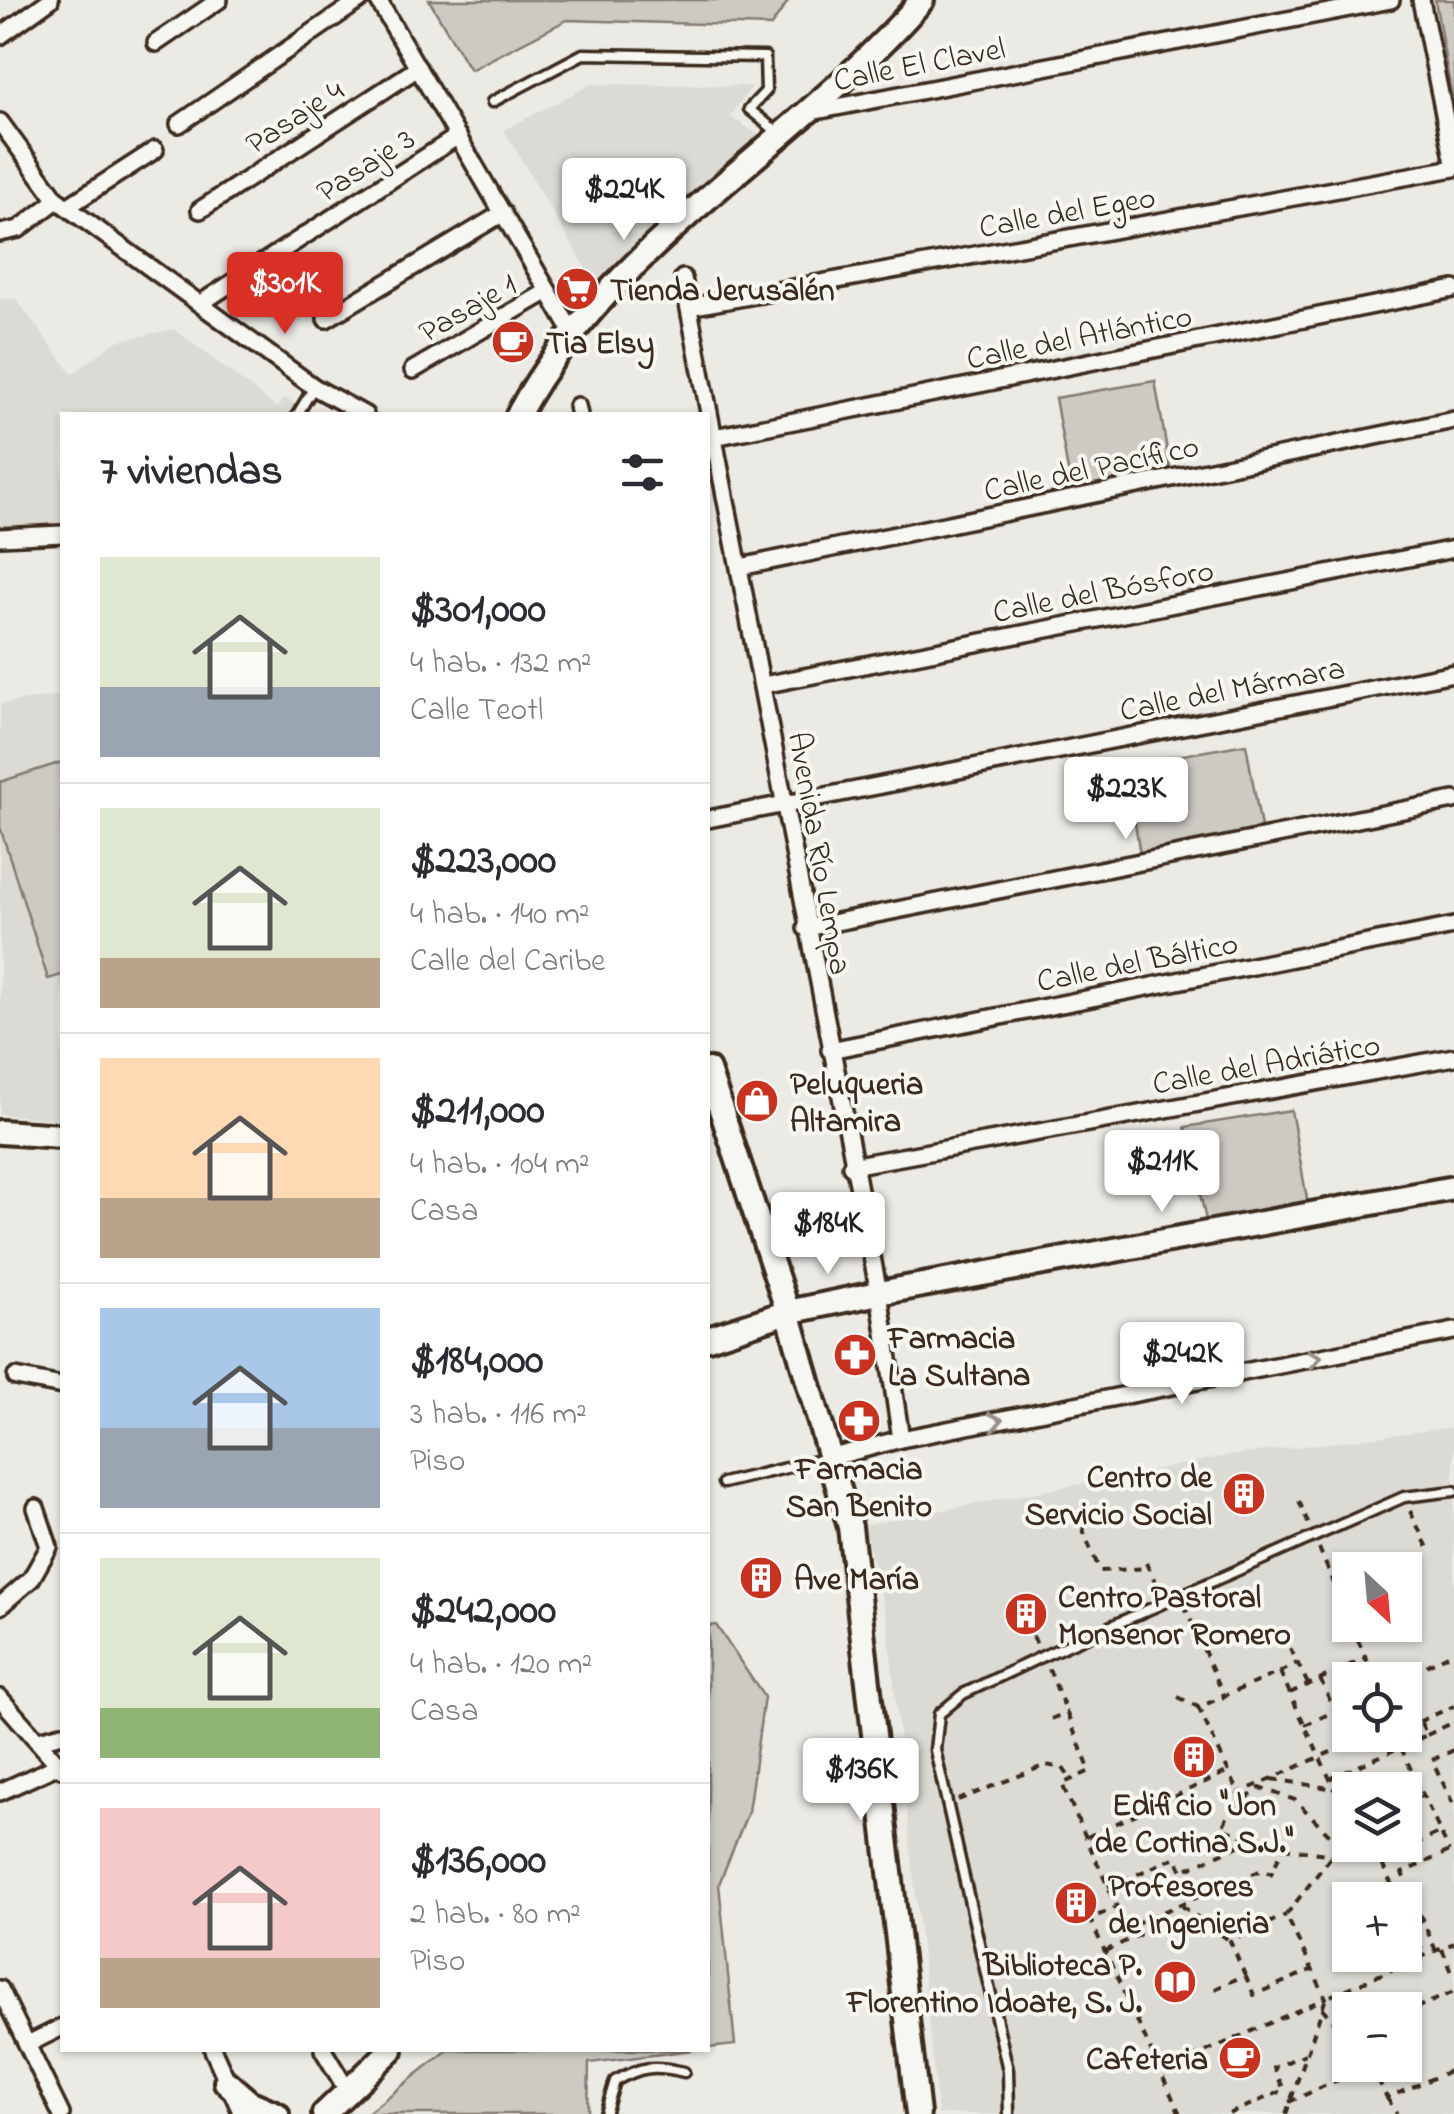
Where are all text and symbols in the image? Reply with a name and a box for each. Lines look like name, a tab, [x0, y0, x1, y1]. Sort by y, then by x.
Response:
street label: Calle El Clavel	[830, 27, 1010, 106]
street label: Pasaje 4	[237, 69, 355, 168]
street label: Pasaje 3	[308, 117, 426, 216]
pin: $224K	[554, 158, 694, 243]
text: $224K	[584, 167, 664, 214]
street label: Calle del Egeo	[976, 176, 1160, 253]
pin: $301K	[215, 252, 355, 337]
text: $301K	[249, 261, 321, 308]
street label: Pasaje 1	[411, 263, 527, 357]
supermarket icon: Tienda Jerusalén	[554, 266, 600, 312]
place label: Tienda Jerusalén	[610, 269, 835, 316]
street label: Calle del Atlántico	[963, 295, 1196, 384]
cafe icon: Tia Elsy	[490, 319, 536, 365]
place label: Tia Elsy	[546, 322, 654, 370]
street label: Calle del Pacífico	[980, 425, 1204, 516]
text: 7 viviendas	[100, 442, 283, 503]
icon: filters	[615, 445, 670, 500]
street label: Calle del Bósforo	[989, 549, 1218, 638]
text: $301,000	[410, 580, 546, 641]
icon: home	[180, 597, 300, 717]
text: 4 hab. · 132 m²	[410, 641, 592, 688]
street label: Calle del Mármara	[1116, 647, 1349, 736]
text: Calle Teotl	[410, 688, 543, 735]
street label: Avenida Río Lempa	[773, 728, 862, 979]
pin: $223K	[1056, 757, 1196, 842]
text: $223K	[1086, 766, 1166, 813]
text: $223,000	[410, 831, 556, 892]
icon: home	[180, 848, 300, 968]
text: 4 hab. · 140 m²	[410, 892, 589, 939]
street label: Calle del Báltico	[1033, 922, 1242, 1007]
text: Calle del Caribe	[410, 939, 605, 986]
street label: Calle del Adriático	[1149, 1023, 1384, 1110]
place label: Peluqueria Altamira	[790, 1063, 923, 1147]
shop icon: Peluqueria Altamira	[734, 1078, 780, 1124]
text: $211,000	[410, 1081, 545, 1142]
icon: home	[180, 1098, 300, 1218]
pin: $211K	[1092, 1130, 1232, 1215]
text: $211K	[1126, 1139, 1198, 1186]
text: 4 hab. · 104 m²	[410, 1142, 589, 1189]
text: Casa	[410, 1189, 478, 1236]
pin: $184K	[758, 1192, 898, 1277]
text: $184K	[793, 1201, 863, 1248]
place label: Farmacia La Sultana	[886, 1317, 1030, 1401]
pin: $242K	[1112, 1322, 1252, 1407]
text: $184,000	[410, 1331, 543, 1392]
text: $242K	[1142, 1331, 1222, 1378]
pharmacy icon: Farmacia La Sultana	[832, 1332, 878, 1378]
icon: home	[180, 1348, 300, 1468]
one-way arrow	[1307, 1349, 1324, 1370]
text: 3 hab. · 116 m²	[410, 1392, 587, 1439]
pharmacy icon: Farmacia San Benito	[836, 1398, 882, 1444]
one-way arrow	[988, 1411, 1005, 1432]
text: Piso	[410, 1439, 465, 1486]
place label: Farmacia San Benito	[786, 1448, 932, 1532]
place label: Centro de Servicio Social	[1025, 1456, 1214, 1540]
building icon: Centro de Servicio Social	[1221, 1471, 1267, 1517]
north arrow	[1332, 1552, 1422, 1642]
map controls	[1332, 1552, 1422, 2082]
building icon: Ave María	[738, 1555, 784, 1601]
place label: Ave María	[794, 1558, 919, 1605]
place label: Centro Pastoral Monsenor Romero	[1058, 1576, 1291, 1660]
text: $242,000	[410, 1581, 556, 1642]
building icon: Centro Pastoral Monsenor Romero	[1003, 1591, 1049, 1637]
icon: home	[180, 1598, 300, 1718]
text: 4 hab. · 120 m²	[410, 1642, 592, 1689]
button: locate	[1332, 1662, 1422, 1752]
text: Casa	[410, 1689, 478, 1736]
building icon: Edificio "Jon de Cortina S.J."	[1171, 1734, 1217, 1780]
pin: $136K	[791, 1738, 931, 1823]
text: $136K	[825, 1747, 897, 1794]
button: layers	[1332, 1772, 1422, 1862]
place label: Edificio "Jon de Cortina S.J."	[1095, 1784, 1294, 1868]
text: $136,000	[410, 1831, 546, 1892]
icon: home	[180, 1848, 300, 1968]
place label: Profesores de Ingenieria	[1108, 1865, 1269, 1950]
building icon: Profesores de Ingenieria	[1053, 1880, 1099, 1926]
button: +	[1332, 1882, 1422, 1972]
text: 2 hab. · 80 m²	[410, 1892, 581, 1939]
text: Piso	[410, 1939, 465, 1986]
place label: Biblioteca P. Florentino Idoate, S. J.	[845, 1944, 1142, 2028]
library icon: Biblioteca P. Florentino Idoate, S. J.	[1152, 1959, 1198, 2005]
button: −	[1332, 1992, 1422, 2082]
cafe icon: Cafeteria	[1217, 2035, 1263, 2081]
place label: Cafeteria	[1086, 2038, 1208, 2085]

